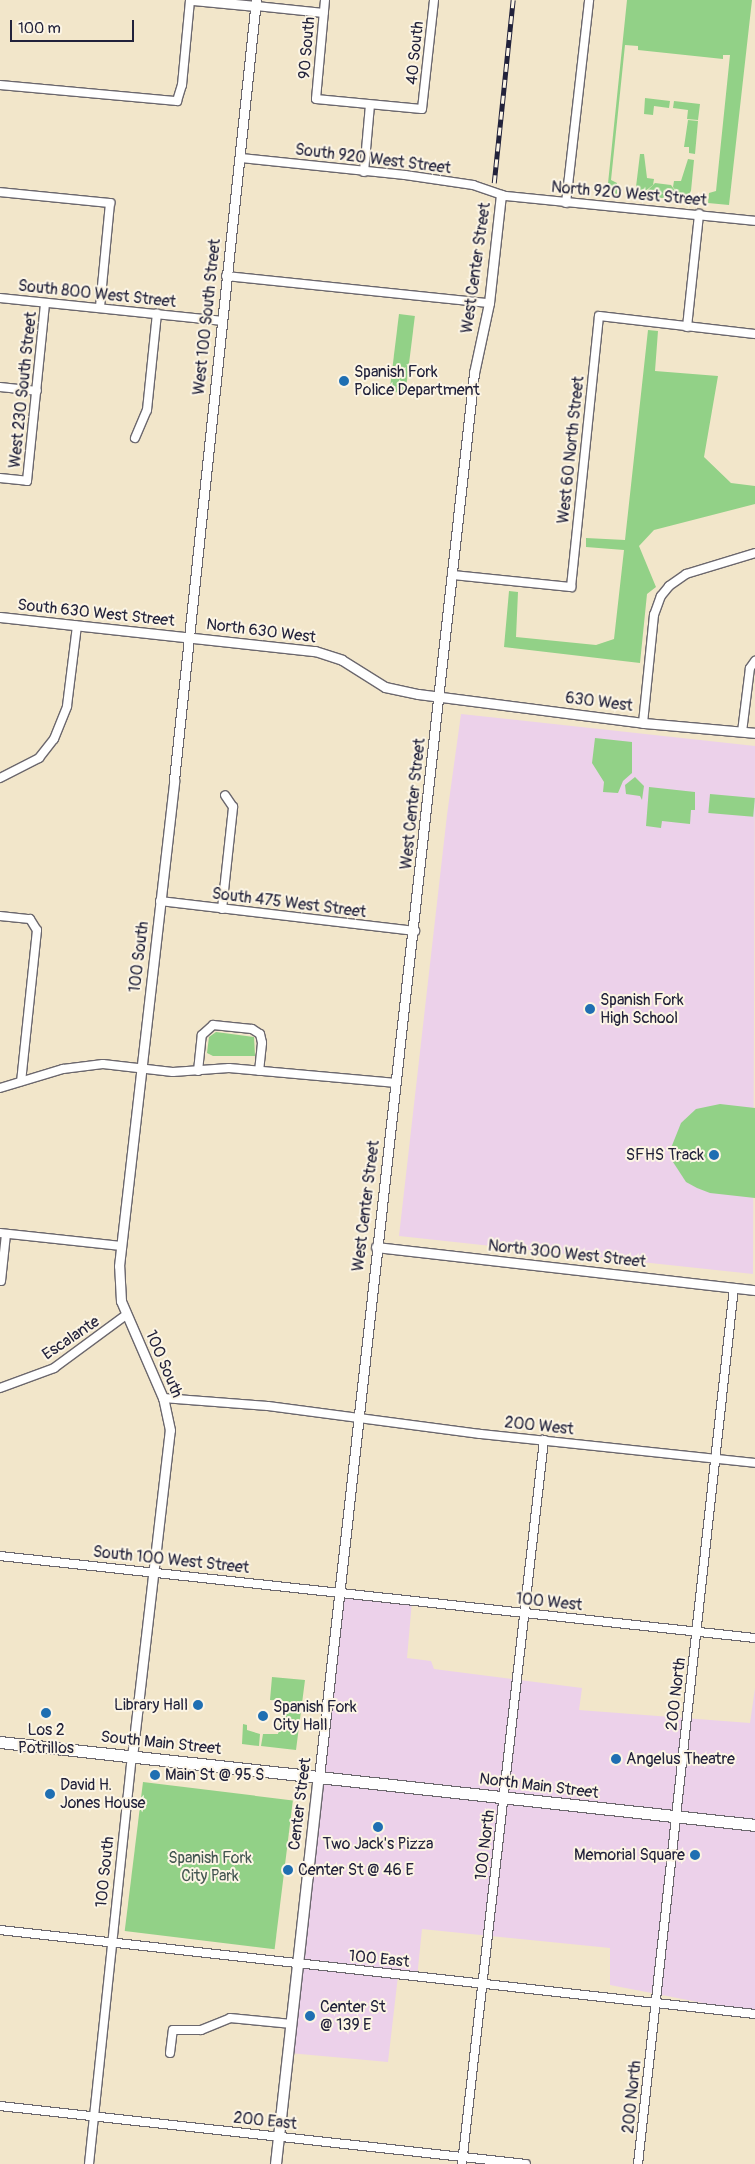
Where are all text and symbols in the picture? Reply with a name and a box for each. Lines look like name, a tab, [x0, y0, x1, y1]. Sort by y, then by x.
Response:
scale bar	[12, 10, 136, 42]
street label: 90 South	[295, 16, 319, 80]
text: 100 m	[18, 19, 61, 38]
street label: 40 South	[402, 20, 428, 86]
street label: South 920 West Street	[294, 140, 452, 178]
street label: North 920 West Street	[550, 178, 708, 210]
street label: West Center Street	[457, 201, 495, 335]
street label: West 100 South Street	[189, 238, 225, 396]
street label: South 800 West Street	[17, 276, 177, 312]
street label: West 230 South Street	[5, 311, 41, 469]
place label: Spanish Fork Police Department	[354, 362, 480, 400]
marker: Spanish Fork Police Department	[338, 375, 350, 387]
street label: West 60 North Street	[554, 375, 588, 525]
street label: South 630 West Street	[16, 595, 176, 631]
street label: North 630 West	[205, 615, 317, 647]
street label: 630 West	[564, 688, 634, 716]
street label: West Center Street	[397, 737, 429, 871]
street label: South 475 West Street	[211, 884, 367, 922]
street label: 100 South	[125, 920, 153, 994]
place label: Spanish Fork High School	[600, 990, 684, 1028]
marker: Spanish Fork High School	[584, 1003, 596, 1015]
street label: West Center Street	[348, 1139, 384, 1273]
place label: SFHS Track	[626, 1145, 704, 1165]
marker: SFHS Track	[708, 1149, 720, 1161]
street label: North 300 West Street	[487, 1236, 647, 1272]
street label: Escalante	[39, 1312, 103, 1364]
street label: 100 South	[141, 1327, 187, 1401]
street label: 200 West	[503, 1413, 575, 1439]
street label: South 100 West Street	[92, 1542, 250, 1578]
street label: 100 West	[515, 1589, 583, 1615]
street label: 200 North	[662, 1656, 690, 1732]
place label: Library Hall	[114, 1695, 188, 1715]
place label: Spanish Fork City Hall	[273, 1697, 357, 1735]
marker: Library Hall	[192, 1699, 204, 1711]
marker: Los 2 Potrillos	[40, 1707, 52, 1719]
marker: Spanish Fork City Hall	[257, 1710, 269, 1722]
place label: Los 2 Potrillos	[18, 1720, 74, 1758]
street label: South Main Street	[100, 1727, 222, 1759]
place label: Angelus Theatre	[626, 1749, 735, 1769]
marker: Angelus Theatre	[610, 1753, 622, 1765]
street label: Center Street	[285, 1757, 315, 1851]
place label: Main St @ 95 S	[165, 1765, 264, 1785]
marker: Main St @ 95 S	[149, 1769, 161, 1781]
street label: North Main Street	[478, 1769, 600, 1803]
place label: David H. Jones House	[60, 1775, 145, 1813]
marker: David H. Jones House	[44, 1788, 56, 1800]
street label: 100 North	[471, 1809, 499, 1881]
marker: Two Jack's Pizza	[372, 1821, 384, 1833]
place label: Two Jack's Pizza	[323, 1834, 433, 1854]
street label: 100 South	[92, 1835, 118, 1909]
place label: Memorial Square	[574, 1845, 685, 1865]
park label: Spanish Fork City Park	[168, 1848, 252, 1886]
marker: Memorial Square	[689, 1849, 701, 1861]
place label: Center St @ 46 E	[298, 1860, 414, 1880]
marker: Center St @ 46 E	[282, 1864, 294, 1876]
street label: 100 East	[348, 1946, 410, 1972]
place label: Center St @ 139 E	[320, 1997, 386, 2035]
marker: Center St @ 139 E	[304, 2010, 316, 2022]
street label: 200 North	[619, 2060, 645, 2134]
street label: 200 East	[232, 2108, 298, 2134]

